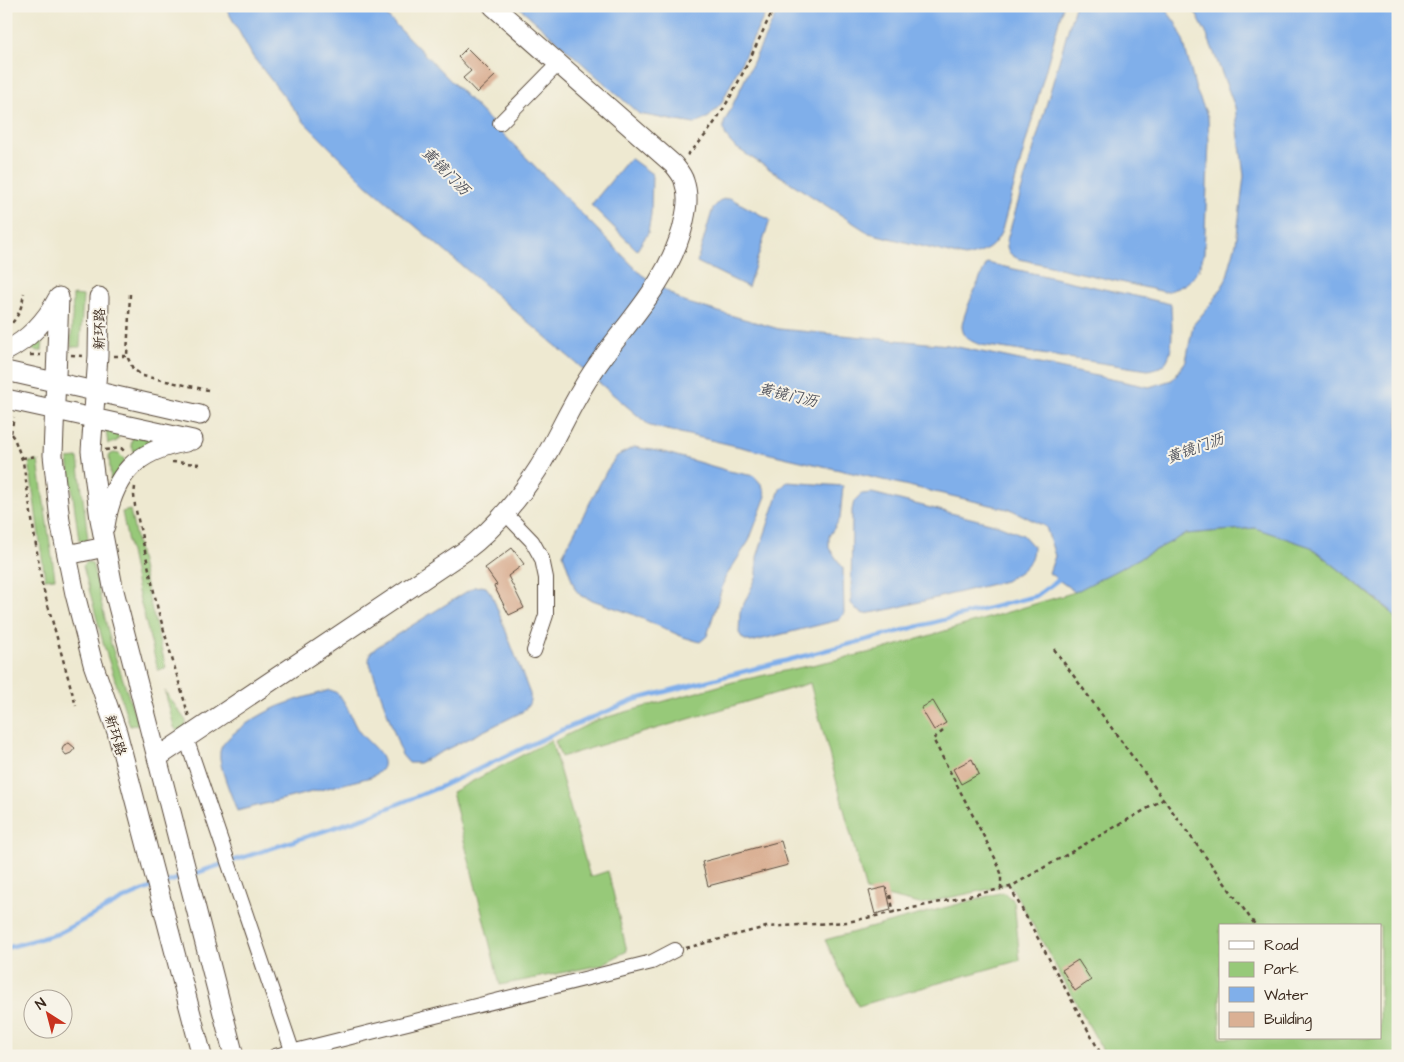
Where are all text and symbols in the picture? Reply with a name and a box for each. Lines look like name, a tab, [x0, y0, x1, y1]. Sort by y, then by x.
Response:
water label: 黄镜门沥	[417, 143, 476, 201]
street label: 新环路	[90, 308, 110, 350]
water label: 黄镜门沥	[756, 379, 821, 413]
water label: 黄镜门沥	[1163, 428, 1229, 469]
street label: 新环路	[99, 712, 131, 758]
legend	[1219, 924, 1382, 1040]
text: Road	[1264, 935, 1299, 956]
text: Park	[1264, 959, 1299, 980]
text: Water	[1264, 985, 1308, 1006]
north arrow	[22, 990, 72, 1040]
text: N	[32, 993, 51, 1015]
text: Building	[1264, 1009, 1312, 1031]

